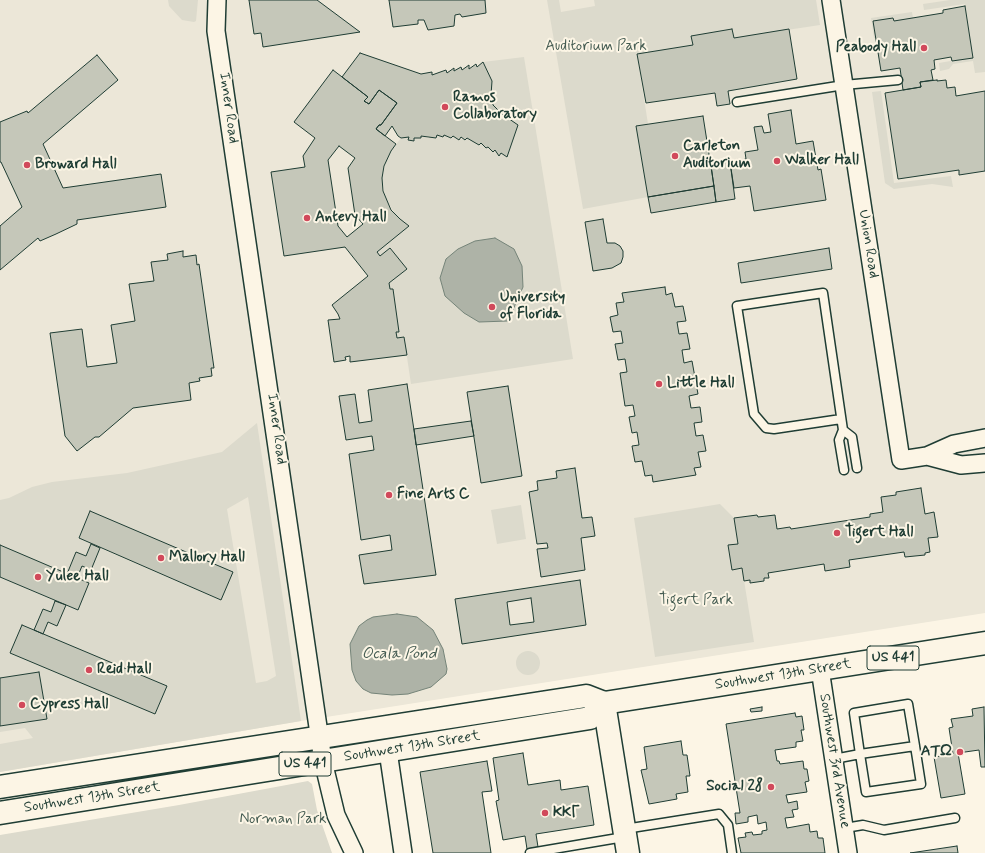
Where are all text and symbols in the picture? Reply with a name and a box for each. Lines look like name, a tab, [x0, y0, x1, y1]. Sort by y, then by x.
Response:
park label: Auditorium Park	[545, 38, 647, 56]
place label: Peabody Hall	[836, 39, 916, 57]
marker: Peabody Hall	[919, 43, 929, 53]
street label: Inner Road	[214, 71, 242, 145]
place label: Ramos Collaboratory	[453, 89, 537, 124]
marker: Ramos Collaboratory	[440, 102, 450, 112]
place label: Carleton Auditorium	[683, 138, 751, 173]
marker: Carleton Auditorium	[670, 151, 680, 161]
place label: Walker Hall	[785, 152, 859, 170]
place label: Broward Hall	[35, 156, 116, 174]
marker: Walker Hall	[772, 156, 782, 166]
marker: Broward Hall	[22, 160, 32, 170]
street label: Union Road	[854, 208, 882, 280]
place label: Antevy Hall	[315, 209, 386, 227]
marker: Antevy Hall	[302, 213, 312, 223]
place label: University of Florida	[500, 289, 565, 324]
marker: University of Florida	[487, 302, 497, 312]
place label: Little Hall	[667, 375, 734, 393]
marker: Little Hall	[654, 379, 664, 389]
street label: Inner Road	[262, 392, 290, 466]
place label: Fine Arts C	[397, 486, 470, 504]
marker: Fine Arts C	[384, 490, 394, 500]
place label: Tigert Hall	[845, 524, 913, 542]
marker: Tigert Hall	[832, 528, 842, 538]
place label: Mallory Hall	[169, 549, 245, 567]
marker: Mallory Hall	[156, 553, 166, 563]
place label: Yulee Hall	[46, 568, 109, 586]
marker: Yulee Hall	[33, 572, 43, 582]
park label: Tigert Park	[659, 592, 733, 610]
water label: Ocala Pond	[362, 645, 436, 665]
road number: US 441	[867, 646, 919, 670]
street label: Southwest 13th Street	[714, 655, 852, 695]
place label: Reid Hall	[97, 661, 151, 679]
marker: Reid Hall	[84, 665, 94, 675]
street label: Southwest 3rd Avenue	[814, 692, 854, 830]
place label: Cypress Hall	[30, 696, 108, 714]
marker: Cypress Hall	[17, 700, 27, 710]
street label: Southwest 13th Street	[343, 727, 481, 767]
place label: ΑΤΩ	[921, 743, 952, 761]
marker: ΑΤΩ	[955, 747, 965, 757]
road number: US 441	[279, 752, 331, 776]
street label: Southwest 13th Street	[23, 778, 161, 818]
place label: Social 28	[706, 778, 763, 796]
marker: Social 28	[766, 782, 776, 792]
place label: ΚΚΓ	[553, 804, 579, 822]
marker: ΚΚΓ	[540, 808, 550, 818]
park label: Norman Park	[239, 811, 327, 829]

